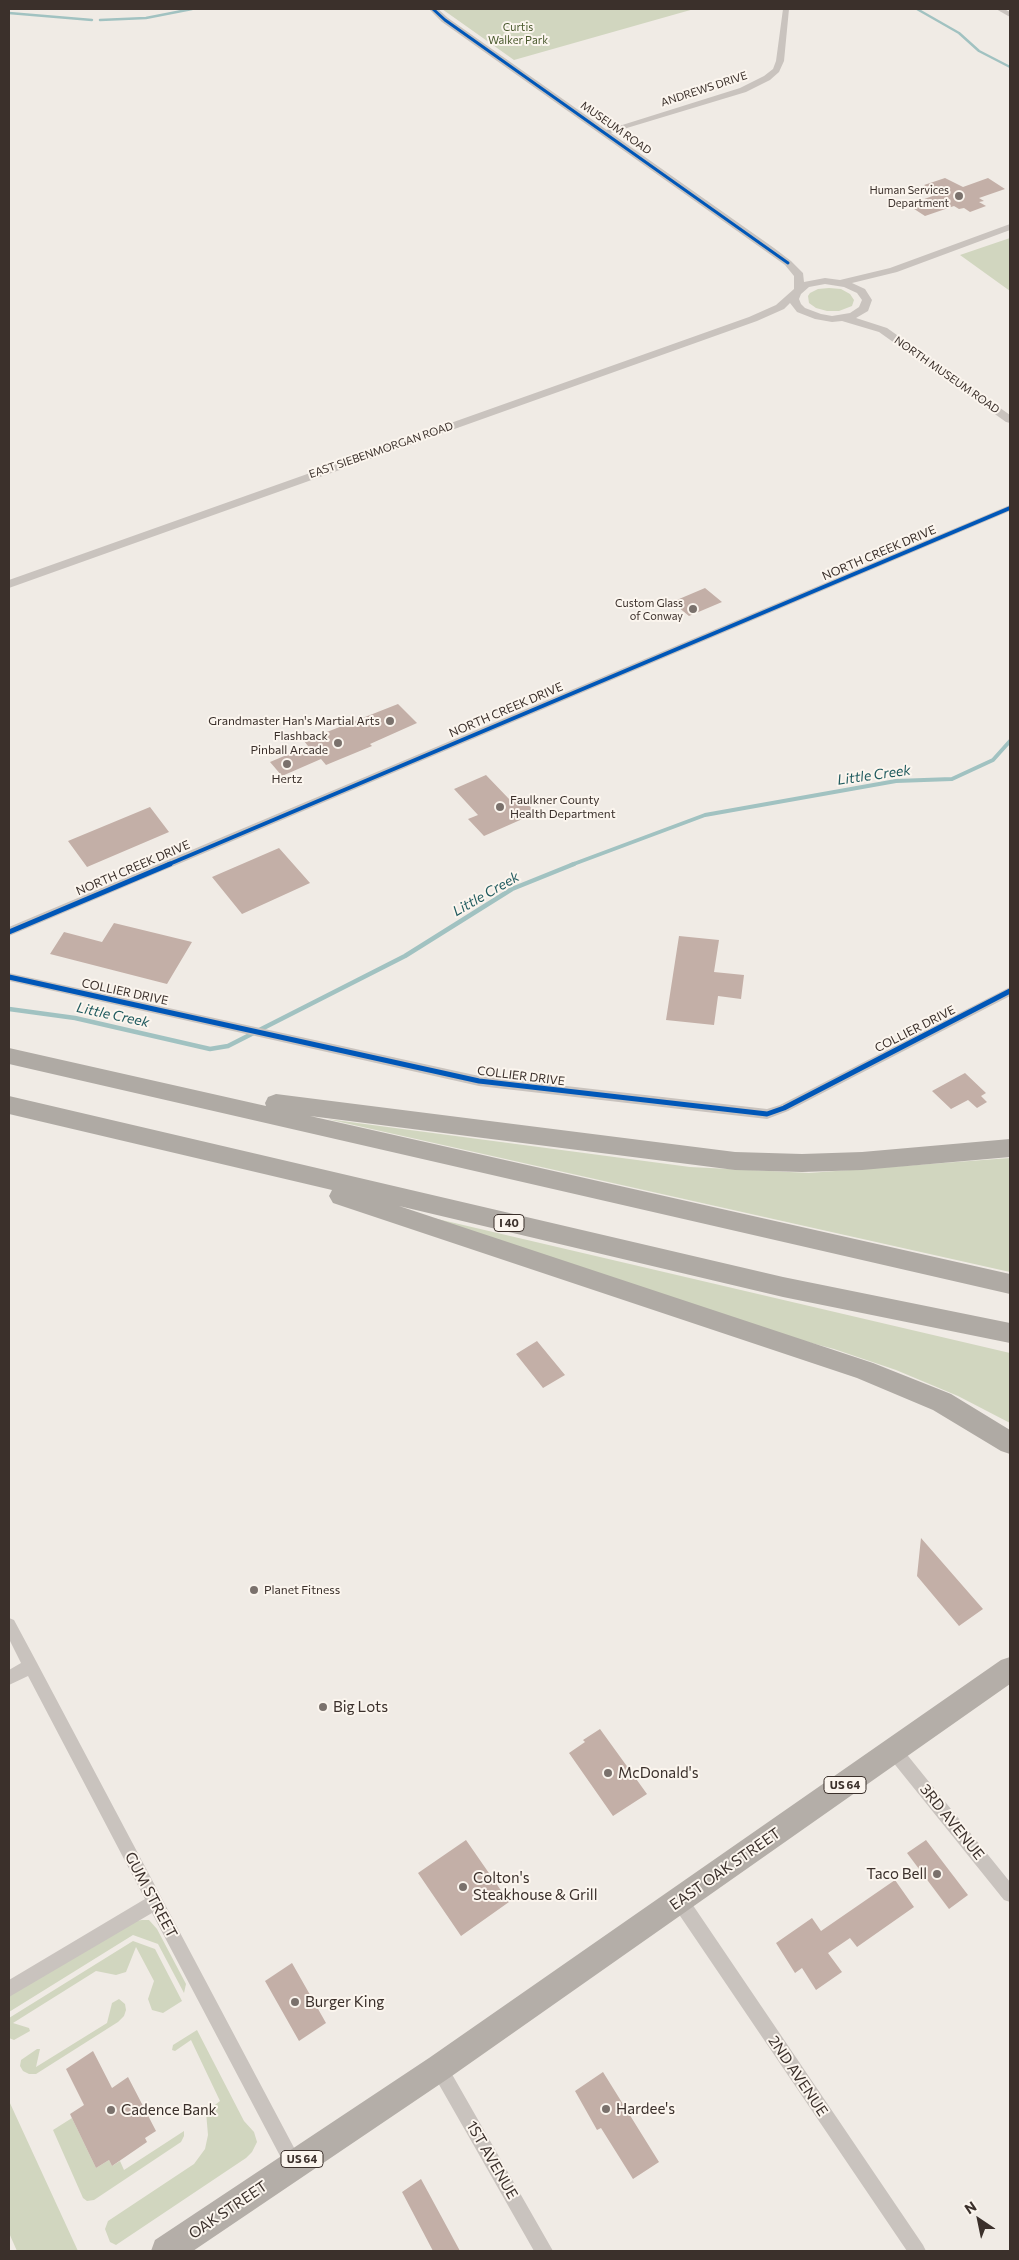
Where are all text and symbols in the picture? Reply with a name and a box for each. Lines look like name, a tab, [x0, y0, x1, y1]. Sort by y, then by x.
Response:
park label: Curtis Walker Park	[488, 20, 548, 46]
street label: ANDREWS DRIVE	[659, 69, 749, 109]
street label: MUSEUM ROAD	[578, 99, 654, 157]
place label: Human Services Department	[869, 183, 949, 209]
marker: Human Services Department	[953, 190, 965, 202]
street label: NORTH MUSEUM ROAD	[892, 334, 1002, 416]
street label: EAST SIEBENMORGAN ROAD	[307, 419, 455, 481]
street label: NORTH CREEK DRIVE	[820, 523, 938, 583]
place label: Custom Glass of Conway	[615, 596, 683, 622]
marker: Custom Glass of Conway	[687, 603, 699, 615]
street label: NORTH CREEK DRIVE	[447, 680, 565, 740]
place label: Grandmaster Han's Martial Arts	[208, 714, 380, 728]
marker: Grandmaster Han's Martial Arts	[384, 715, 396, 727]
place label: Flashback Pinball Arcade	[250, 729, 328, 757]
marker: Flashback Pinball Arcade	[332, 737, 344, 749]
marker: Hertz	[281, 758, 293, 770]
water label: Little Creek	[836, 762, 912, 788]
place label: Hertz	[271, 772, 303, 786]
place label: Faulkner County Health Department	[510, 793, 616, 821]
marker: Faulkner County Health Department	[494, 801, 506, 813]
street label: NORTH CREEK DRIVE	[74, 838, 192, 898]
water label: Little Creek	[450, 868, 522, 920]
street label: COLLIER DRIVE	[80, 976, 170, 1008]
water label: Little Creek	[75, 999, 151, 1031]
street label: COLLIER DRIVE	[872, 1003, 958, 1055]
street label: COLLIER DRIVE	[476, 1063, 566, 1089]
road number: I 40	[494, 1214, 524, 1232]
place label: Planet Fitness	[264, 1583, 340, 1597]
marker: Planet Fitness	[248, 1584, 260, 1596]
place label: Big Lots	[333, 1698, 388, 1716]
marker: Big Lots	[317, 1701, 329, 1713]
place label: McDonald's	[618, 1764, 699, 1782]
marker: McDonald's	[602, 1767, 614, 1779]
road number: US 64	[824, 1776, 866, 1794]
street label: 3RD AVENUE	[916, 1781, 988, 1863]
street label: EAST OAK STREET	[666, 1824, 784, 1914]
street label: GUM STREET	[121, 1849, 181, 1941]
place label: Taco Bell	[866, 1865, 927, 1883]
marker: Taco Bell	[931, 1868, 943, 1880]
place label: Colton's Steakhouse & Grill	[473, 1869, 597, 1904]
marker: Colton's Steakhouse & Grill	[457, 1881, 469, 1893]
place label: Burger King	[305, 1993, 384, 2011]
marker: Burger King	[289, 1996, 301, 2008]
street label: 2ND AVENUE	[764, 2032, 832, 2120]
place label: Hardee's	[616, 2100, 675, 2118]
place label: Cadence Bank	[121, 2101, 217, 2119]
marker: Hardee's	[600, 2103, 612, 2115]
marker: Cadence Bank	[105, 2104, 117, 2116]
street label: 1ST AVENUE	[462, 2118, 522, 2202]
road number: US 64	[281, 2150, 323, 2168]
street label: OAK STREET	[185, 2177, 271, 2243]
north arrow	[954, 2195, 1004, 2245]
text: N	[961, 2197, 979, 2217]

